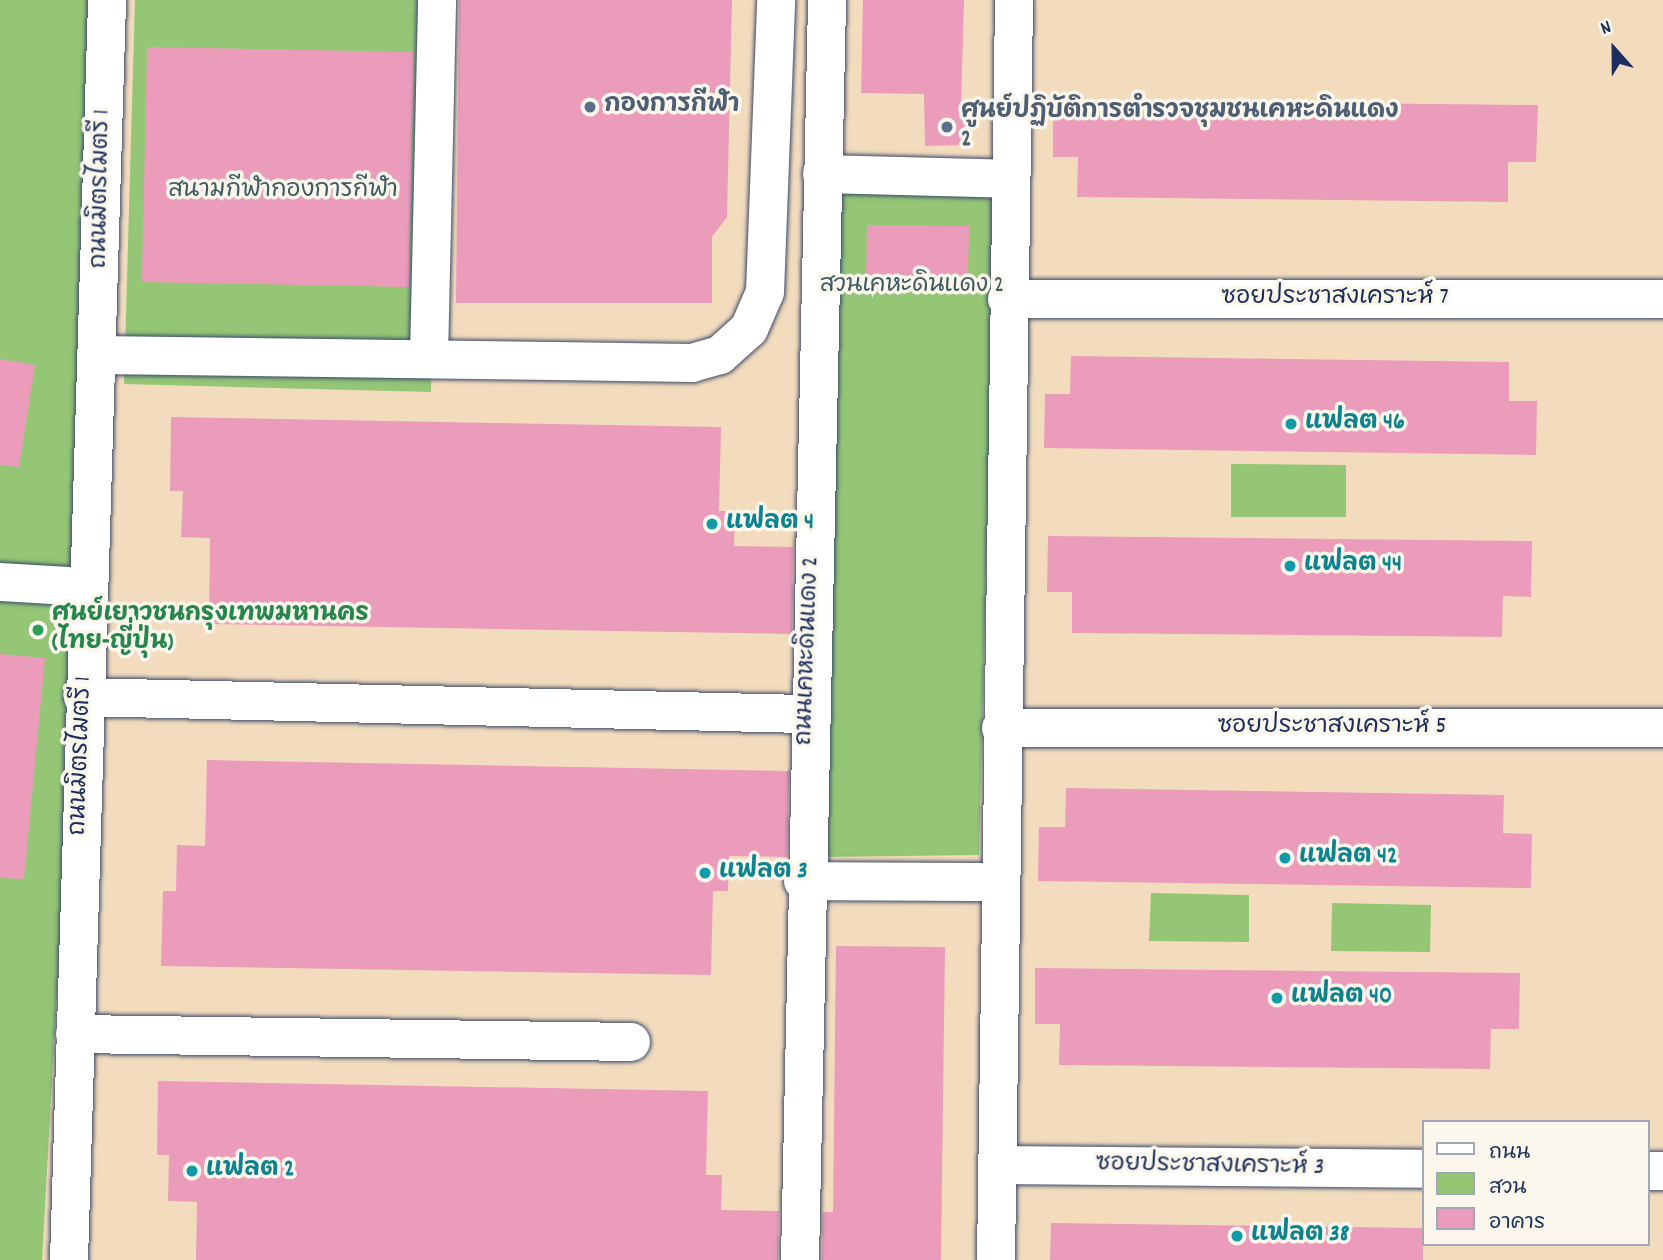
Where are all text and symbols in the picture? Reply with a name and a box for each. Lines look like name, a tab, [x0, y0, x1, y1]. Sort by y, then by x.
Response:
north arrow	[1579, 14, 1649, 84]
text: N	[1597, 15, 1616, 43]
place label: กองการกีฬา	[604, 93, 739, 121]
marker: กองการกีฬา	[582, 99, 598, 115]
place label: ศูนย์ปฏิบัติการตำรวจชุมชนเคหะดินแดง 2	[961, 99, 1399, 155]
street label: ถนนมิตรไมตรี 1	[86, 109, 118, 269]
marker: ศูนย์ปฏิบัติการตำรวจชุมชนเคหะดินแดง 2	[939, 119, 955, 135]
park label: สนามกีฬากองการกีฬา	[168, 178, 398, 206]
park label: สวนเคหะดินแดง 2	[820, 273, 1004, 301]
street label: ซอยประชาสงเคราะห์ 7	[1221, 285, 1449, 313]
place label: แฟลต 46	[1305, 410, 1405, 438]
marker: แฟลต 46	[1283, 416, 1299, 432]
place label: แฟลต 4	[726, 510, 814, 538]
marker: แฟลต 4	[704, 516, 720, 532]
place label: แฟลต 44	[1304, 552, 1402, 580]
street label: ถนนเคหะดินแดง 2	[791, 556, 827, 746]
marker: แฟลต 44	[1282, 558, 1298, 574]
place label: ศูนย์เยาวชนกรุงเทพมหานคร (ไทย-ญี่ปุ่น)	[52, 602, 369, 658]
marker: ศูนย์เยาวชนกรุงเทพมหานคร (ไทย-ญี่ปุ่น)	[30, 622, 46, 638]
street label: ถนนมิตรไมตรี 1	[65, 676, 99, 836]
street label: ซอยประชาสงเคราะห์ 5	[1217, 714, 1447, 742]
place label: แฟลต 42	[1299, 844, 1397, 872]
marker: แฟลต 42	[1277, 850, 1293, 866]
place label: แฟลต 3	[719, 859, 808, 887]
marker: แฟลต 3	[697, 865, 713, 881]
place label: แฟลต 40	[1291, 984, 1392, 1012]
marker: แฟลต 40	[1269, 990, 1285, 1006]
legend	[1422, 1120, 1649, 1246]
text: ถนน	[1489, 1139, 1530, 1169]
street label: ซอยประชาสงเคราะห์ 3	[1095, 1151, 1325, 1183]
place label: แฟลต 2	[206, 1157, 294, 1185]
marker: แฟลต 2	[184, 1163, 200, 1179]
text: สวน	[1489, 1174, 1526, 1204]
text: อาคาร	[1489, 1209, 1545, 1239]
place label: แฟลต 38	[1251, 1222, 1349, 1250]
marker: แฟลต 38	[1229, 1228, 1245, 1244]

